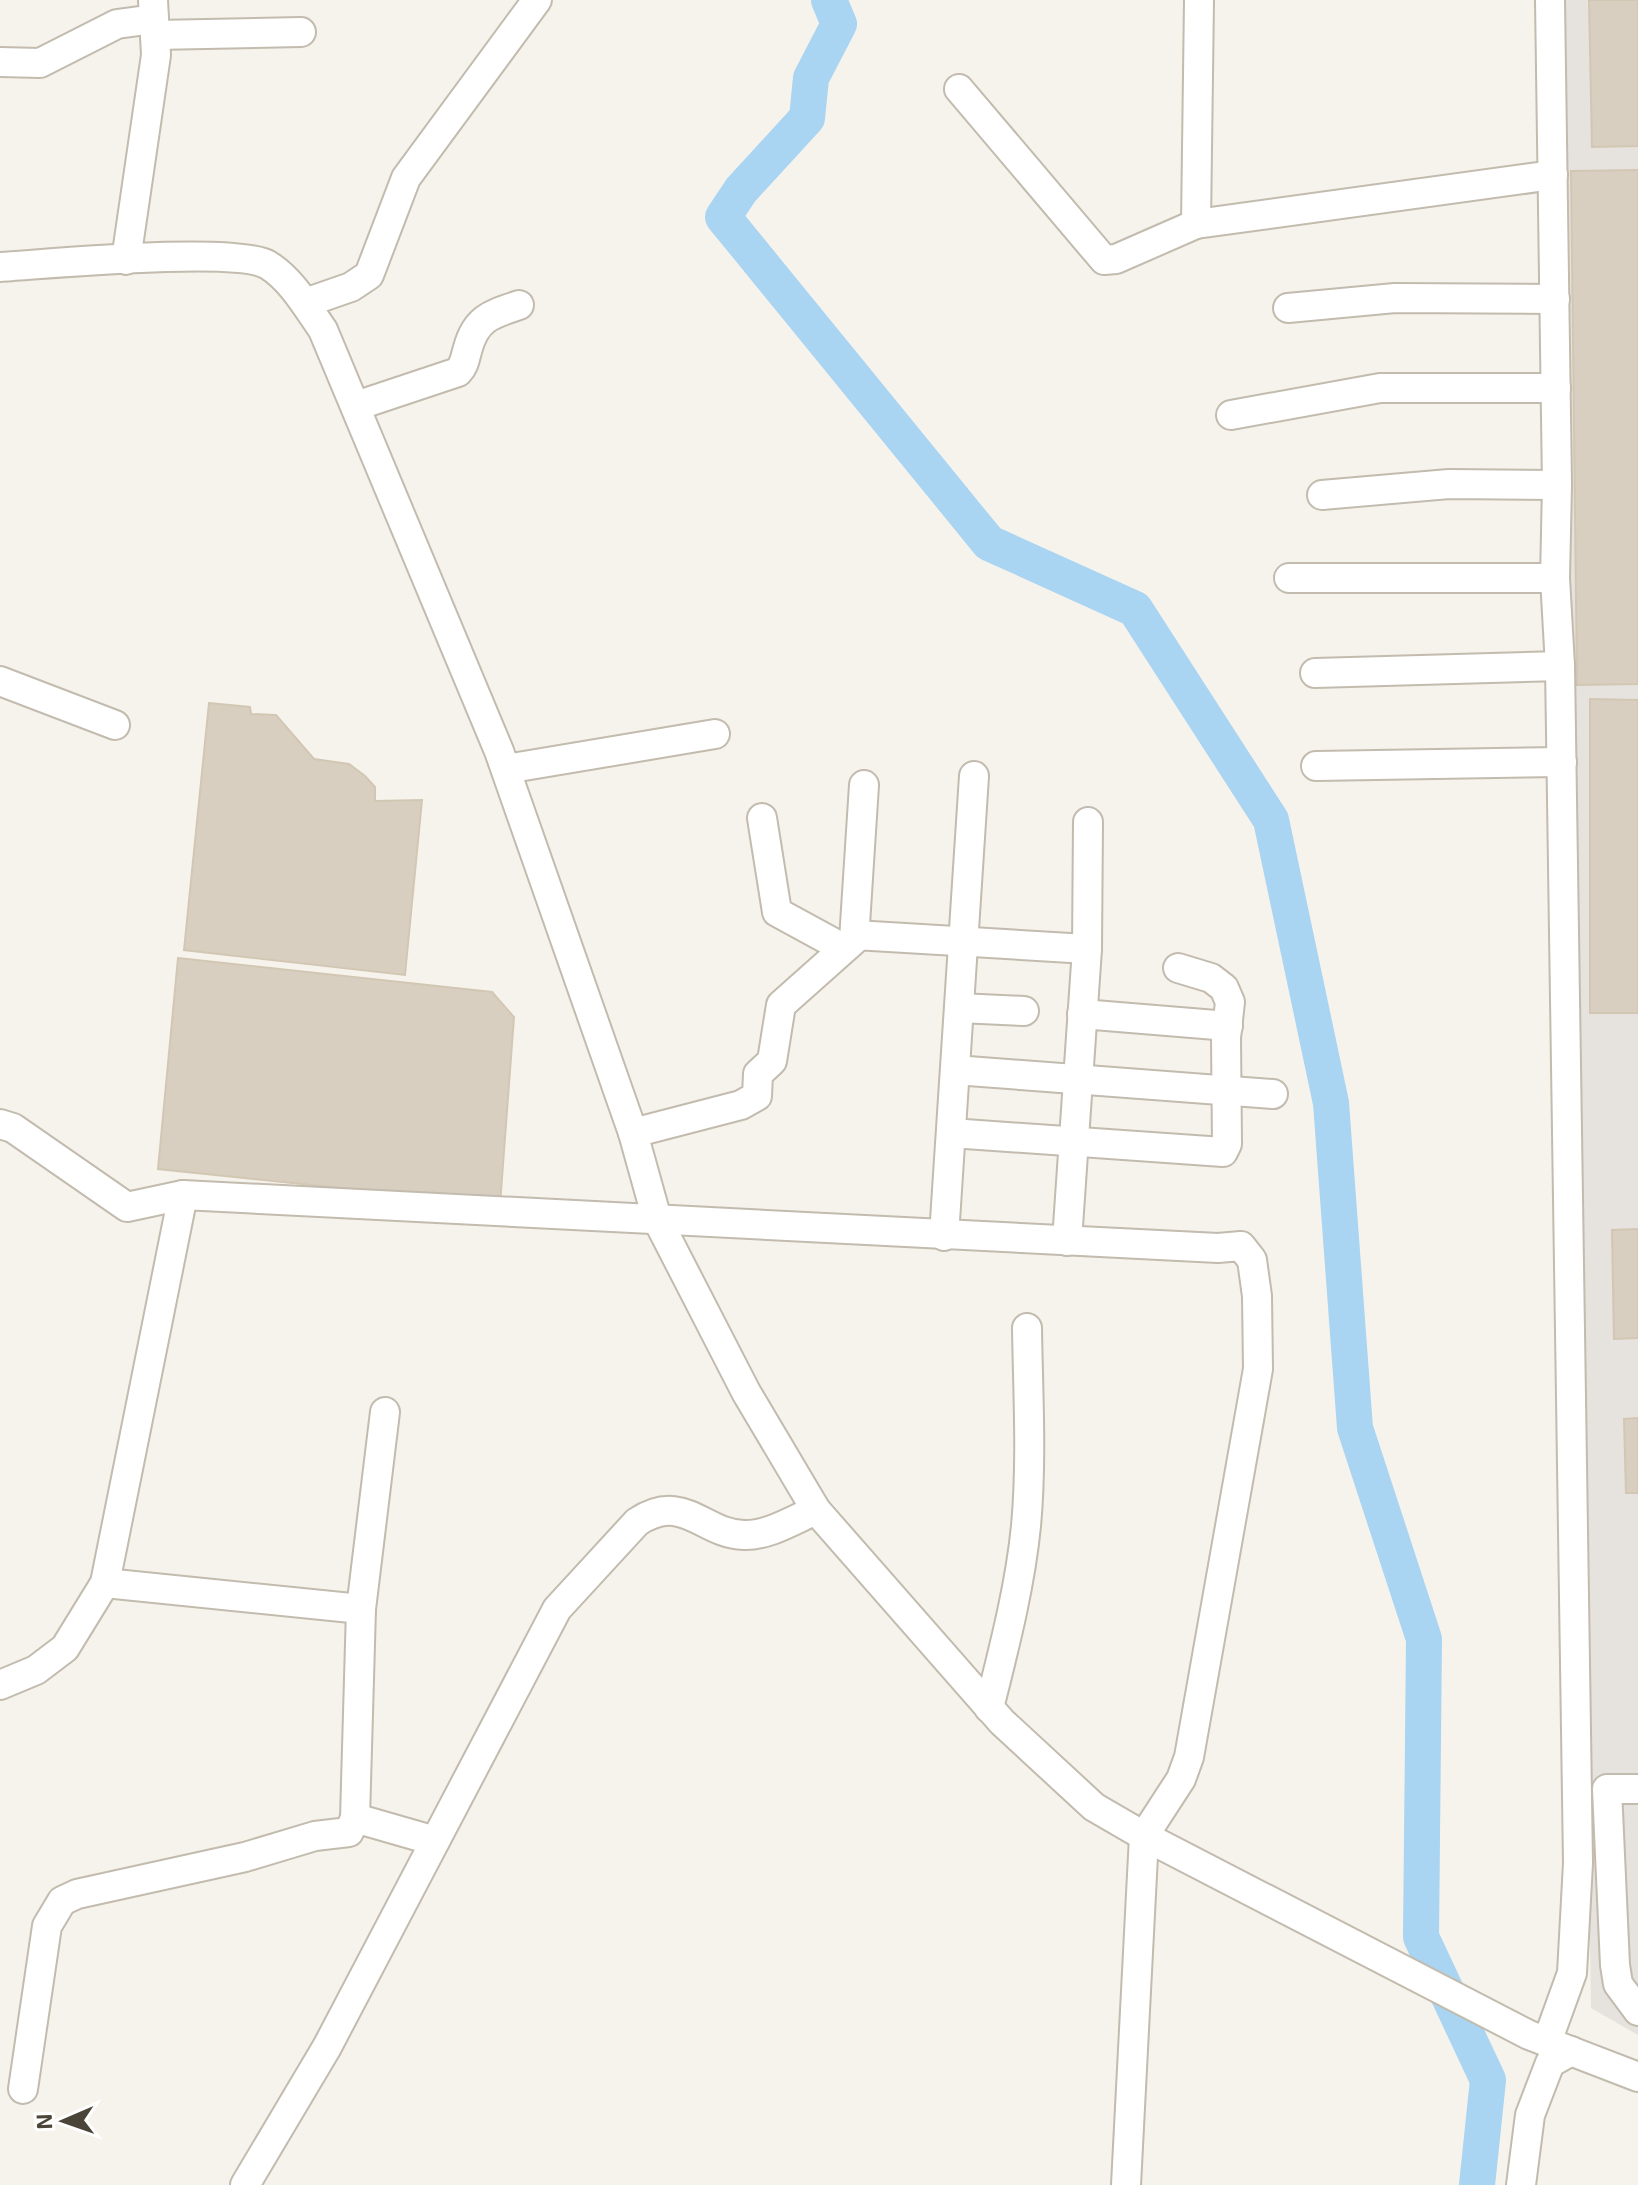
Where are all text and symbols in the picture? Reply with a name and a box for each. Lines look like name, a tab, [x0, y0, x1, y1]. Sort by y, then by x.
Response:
north arrow	[24, 2081, 104, 2161]
text: N	[30, 2113, 56, 2130]

